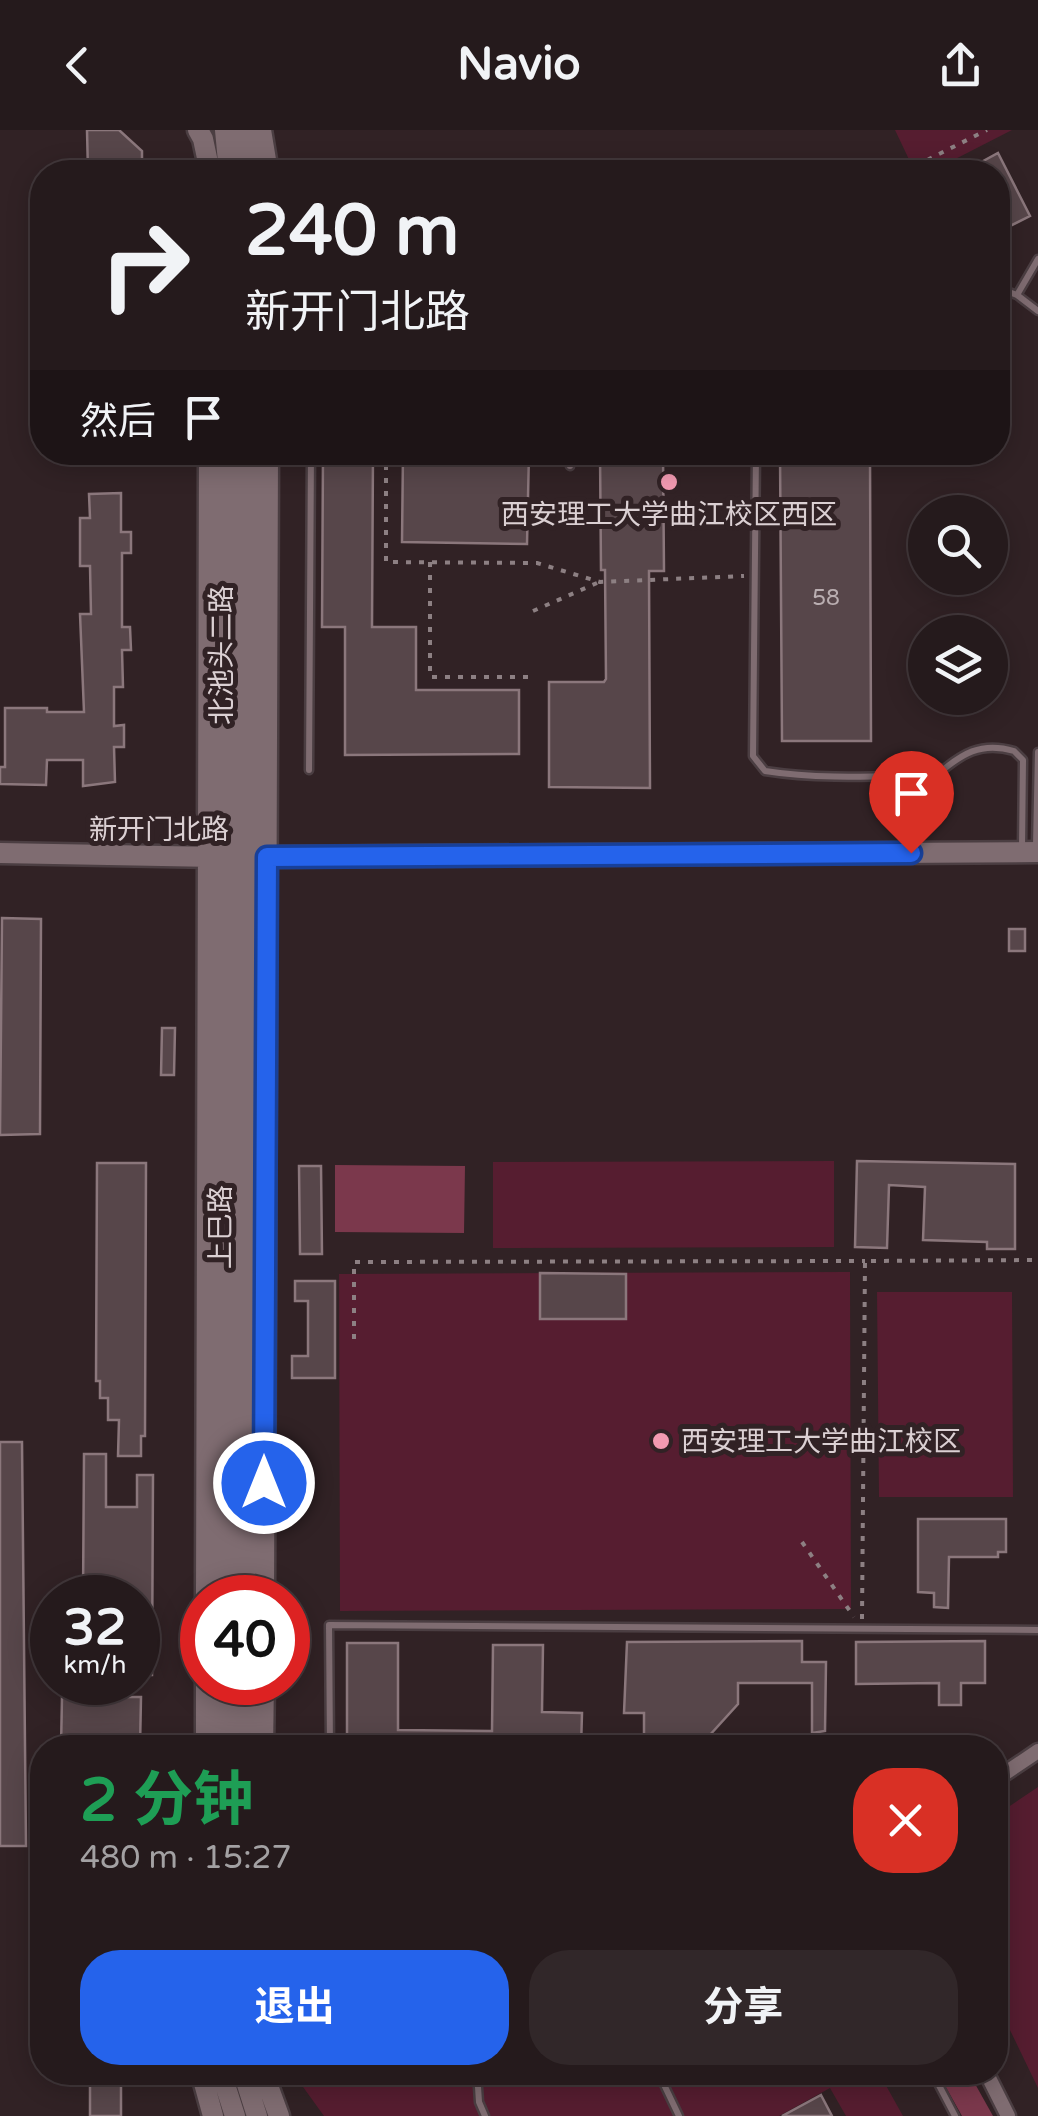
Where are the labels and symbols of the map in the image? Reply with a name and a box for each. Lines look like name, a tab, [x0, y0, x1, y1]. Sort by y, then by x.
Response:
marker: 西安理工大学曲江校区西区	[658, 471, 680, 493]
place label: 西安理工大学曲江校区西区	[501, 498, 837, 532]
street label: 北池头二路	[205, 585, 239, 725]
house number: 58	[812, 585, 840, 611]
pin	[869, 751, 954, 854]
street label: 新开门北路	[89, 813, 229, 847]
street label: 上巳路	[204, 1185, 238, 1269]
place label: 西安理工大学曲江校区	[681, 1425, 961, 1459]
marker: 西安理工大学曲江校区	[650, 1430, 672, 1452]
position arrow	[212, 1431, 316, 1535]
speed limit sign: 40	[180, 1575, 310, 1705]

